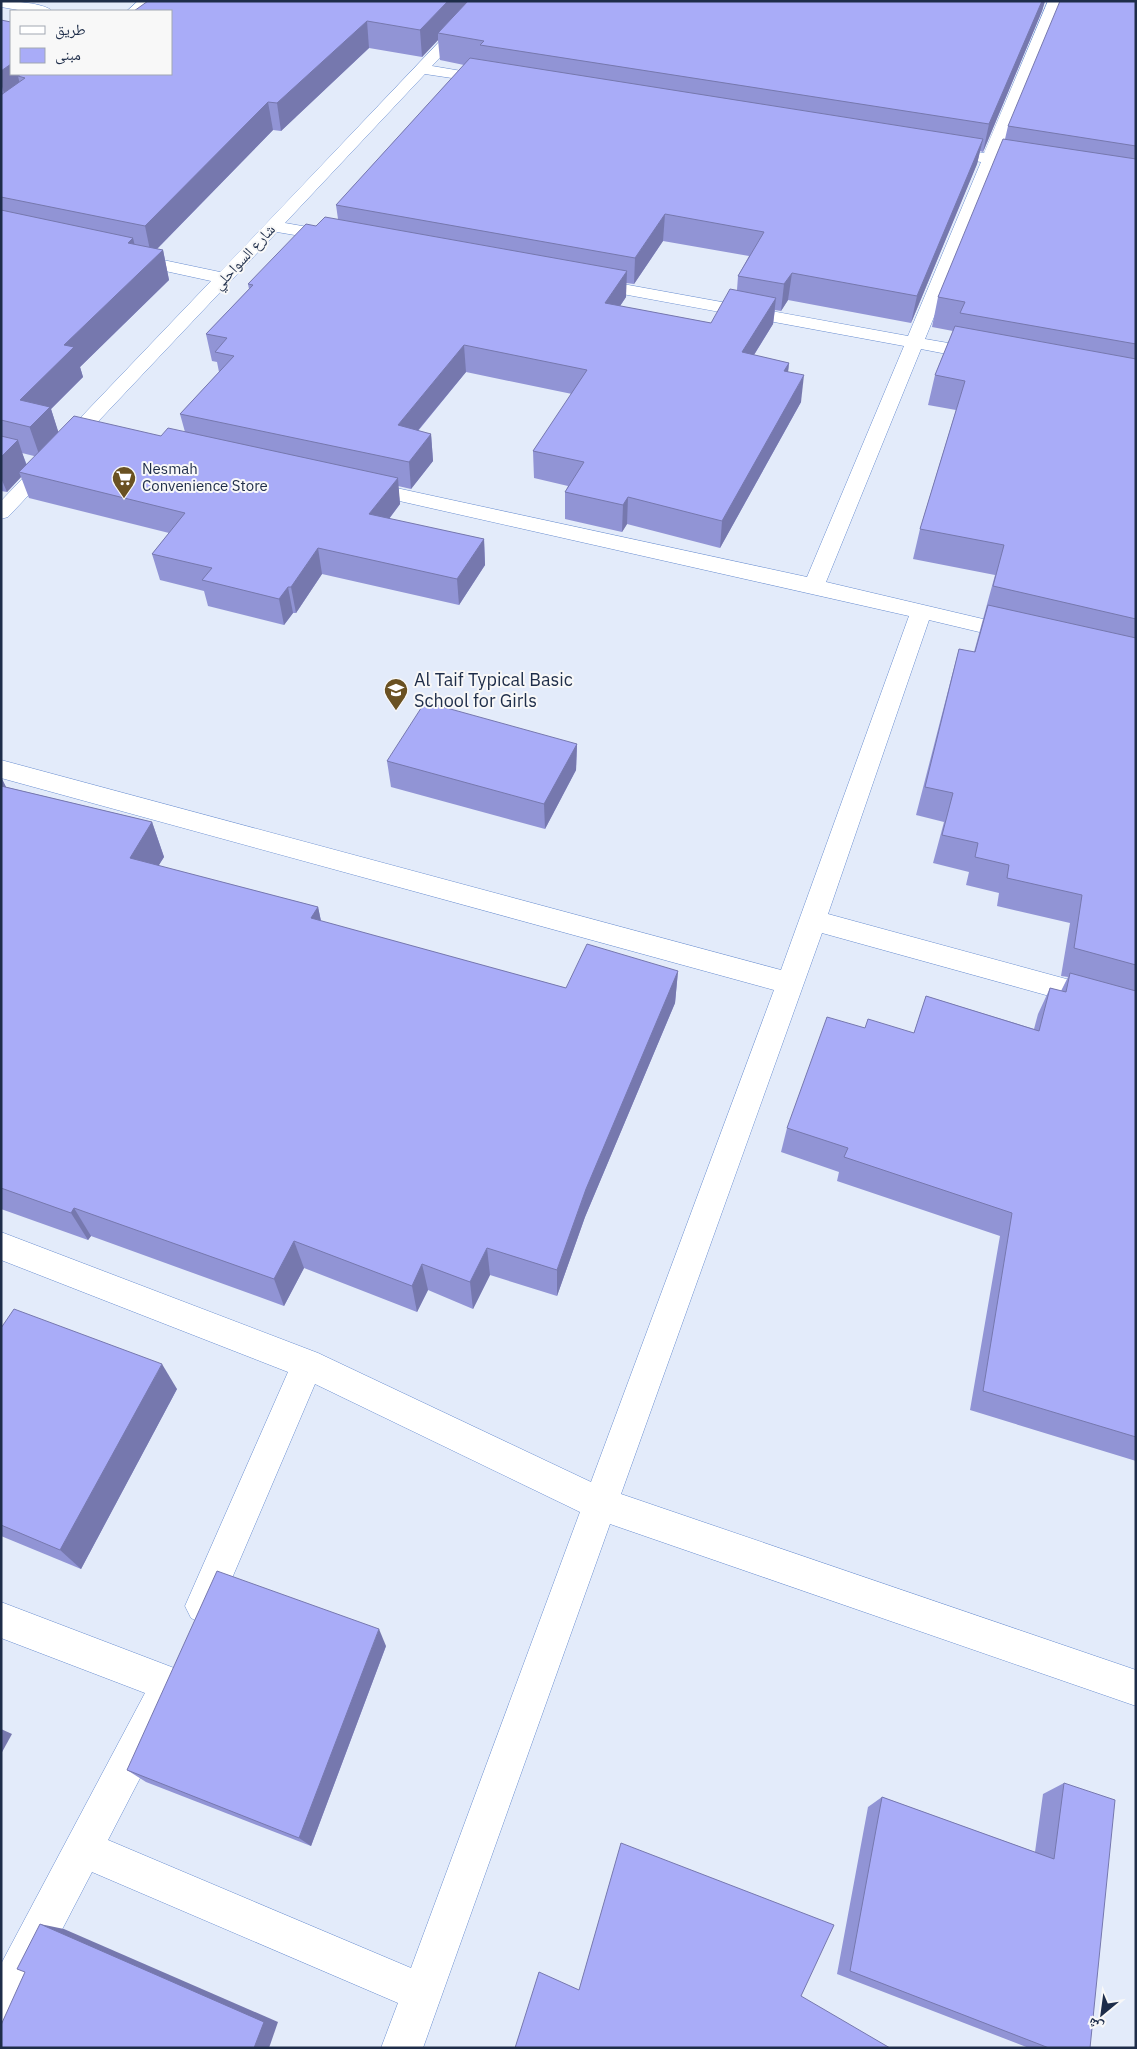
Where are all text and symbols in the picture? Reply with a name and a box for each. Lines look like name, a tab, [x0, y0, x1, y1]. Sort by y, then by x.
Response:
legend	[10, 10, 172, 75]
text: طريق	[55, 20, 86, 40]
text: مبنى	[55, 45, 81, 65]
street label: شارع السواحلي	[208, 220, 281, 295]
place label: Nesmah Convenience Store	[142, 459, 268, 495]
supermarket icon: Nesmah Convenience Store	[111, 465, 137, 499]
place label: Al Taif Typical Basic School for Girls	[414, 668, 573, 712]
school or university icon: Al Taif Typical Basic School for Girls	[383, 677, 409, 711]
north arrow	[1077, 1989, 1127, 2039]
text: ش	[1085, 2014, 1107, 2037]

